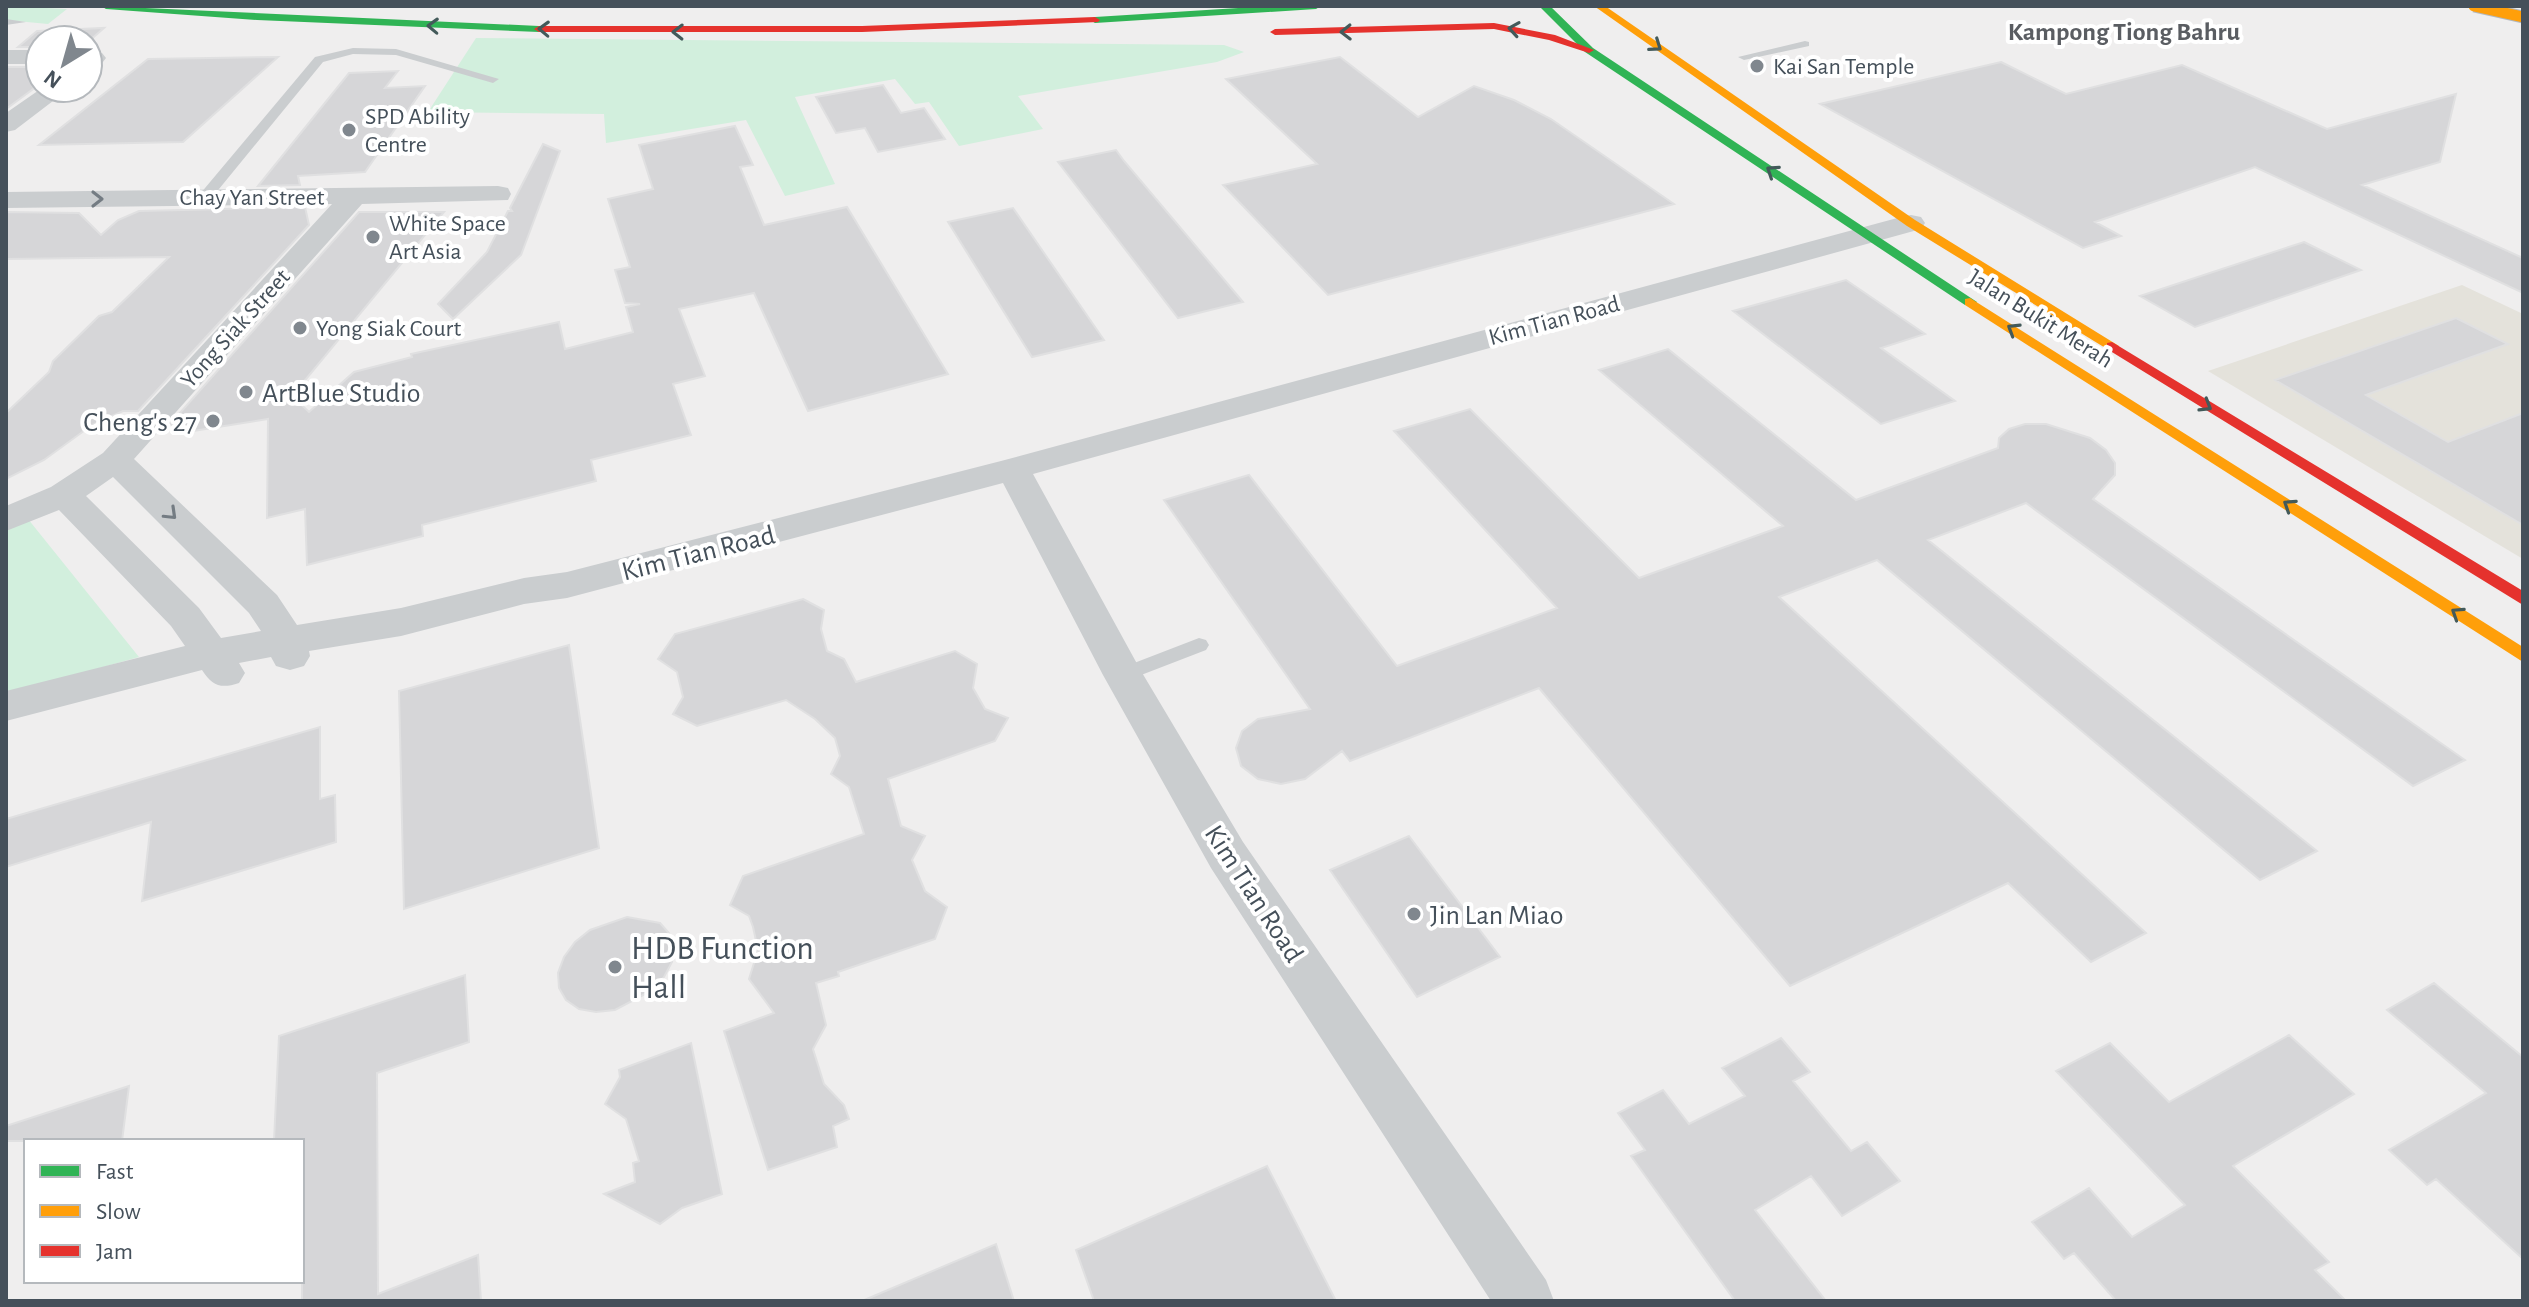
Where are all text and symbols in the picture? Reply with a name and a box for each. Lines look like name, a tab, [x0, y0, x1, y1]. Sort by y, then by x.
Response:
one-way arrow	[426, 17, 439, 34]
district label: Kampong Tiong Bahru	[2008, 19, 2241, 45]
one-way arrow	[537, 21, 550, 38]
one-way arrow	[1507, 22, 1521, 39]
one-way arrow	[671, 23, 684, 41]
one-way arrow	[1339, 23, 1352, 41]
north arrow	[24, 24, 104, 104]
one-way arrow	[1647, 36, 1661, 51]
place label: Kai San Temple	[1773, 55, 1914, 79]
marker: Kai San Temple	[1748, 57, 1766, 75]
text: N	[40, 66, 65, 93]
place label: SPD Ability Centre	[365, 105, 470, 157]
marker: SPD Ability Centre	[340, 121, 358, 139]
one-way arrow	[1766, 165, 1780, 180]
street label: Chay Yan Street	[180, 186, 325, 210]
one-way arrow	[91, 190, 104, 207]
place label: White Space Art Asia	[389, 212, 506, 264]
marker: White Space Art Asia	[364, 228, 382, 246]
street label: Yong Siak Street	[177, 265, 295, 393]
street label: Jalan Bukit Merah	[1964, 265, 2117, 373]
street label: Kim Tian Road	[1486, 292, 1622, 350]
place label: Yong Siak Court	[316, 317, 461, 341]
marker: Yong Siak Court	[291, 319, 309, 337]
one-way arrow	[2007, 323, 2021, 338]
place label: ArtBlue Studio	[262, 380, 420, 408]
marker: ArtBlue Studio	[237, 383, 255, 401]
one-way arrow	[2197, 397, 2212, 412]
place label: Cheng's 27	[83, 409, 197, 437]
marker: Cheng's 27	[204, 412, 222, 430]
one-way arrow	[2283, 500, 2298, 515]
one-way arrow	[162, 505, 176, 520]
street label: Kim Tian Road	[619, 521, 778, 587]
one-way arrow	[2452, 608, 2466, 623]
street label: Kim Tian Road	[1199, 821, 1308, 968]
place label: Jin Lan Miao	[1430, 902, 1563, 930]
marker: Jin Lan Miao	[1405, 905, 1423, 923]
place label: HDB Function Hall	[631, 932, 814, 1005]
marker: HDB Function Hall	[606, 958, 624, 976]
legend	[24, 1139, 304, 1283]
text: Fast	[96, 1160, 134, 1184]
text: Slow	[96, 1200, 141, 1224]
text: Jam	[96, 1240, 133, 1264]

